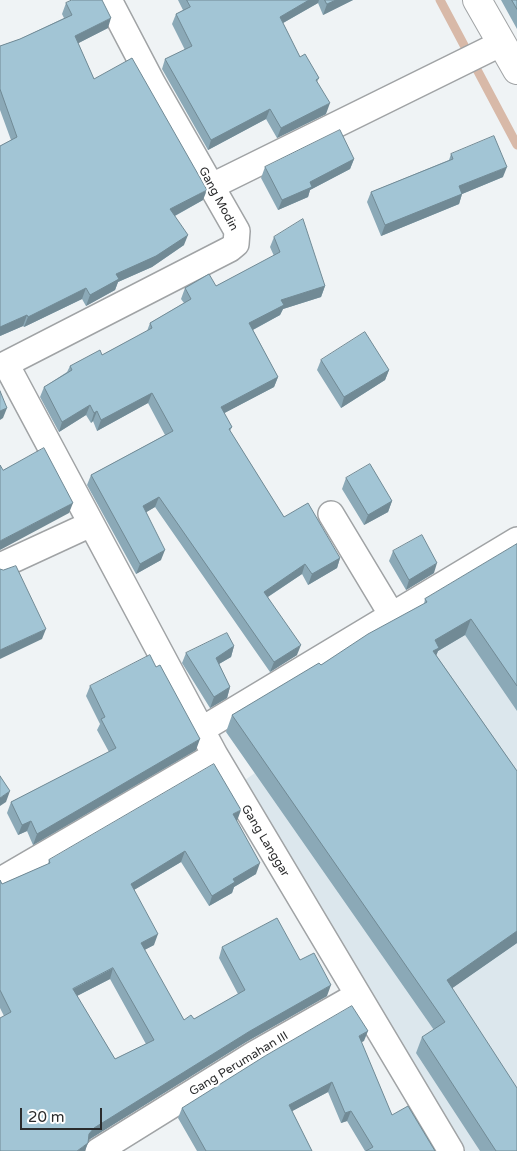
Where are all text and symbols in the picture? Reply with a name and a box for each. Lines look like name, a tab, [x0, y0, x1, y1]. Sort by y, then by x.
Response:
street label: Gang Modin	[195, 165, 241, 233]
street label: Gang Langgar	[238, 802, 292, 880]
street label: Gang Perumahan III	[187, 1029, 291, 1099]
scale bar	[22, 1098, 105, 1130]
text: 20 m	[28, 1108, 65, 1126]

